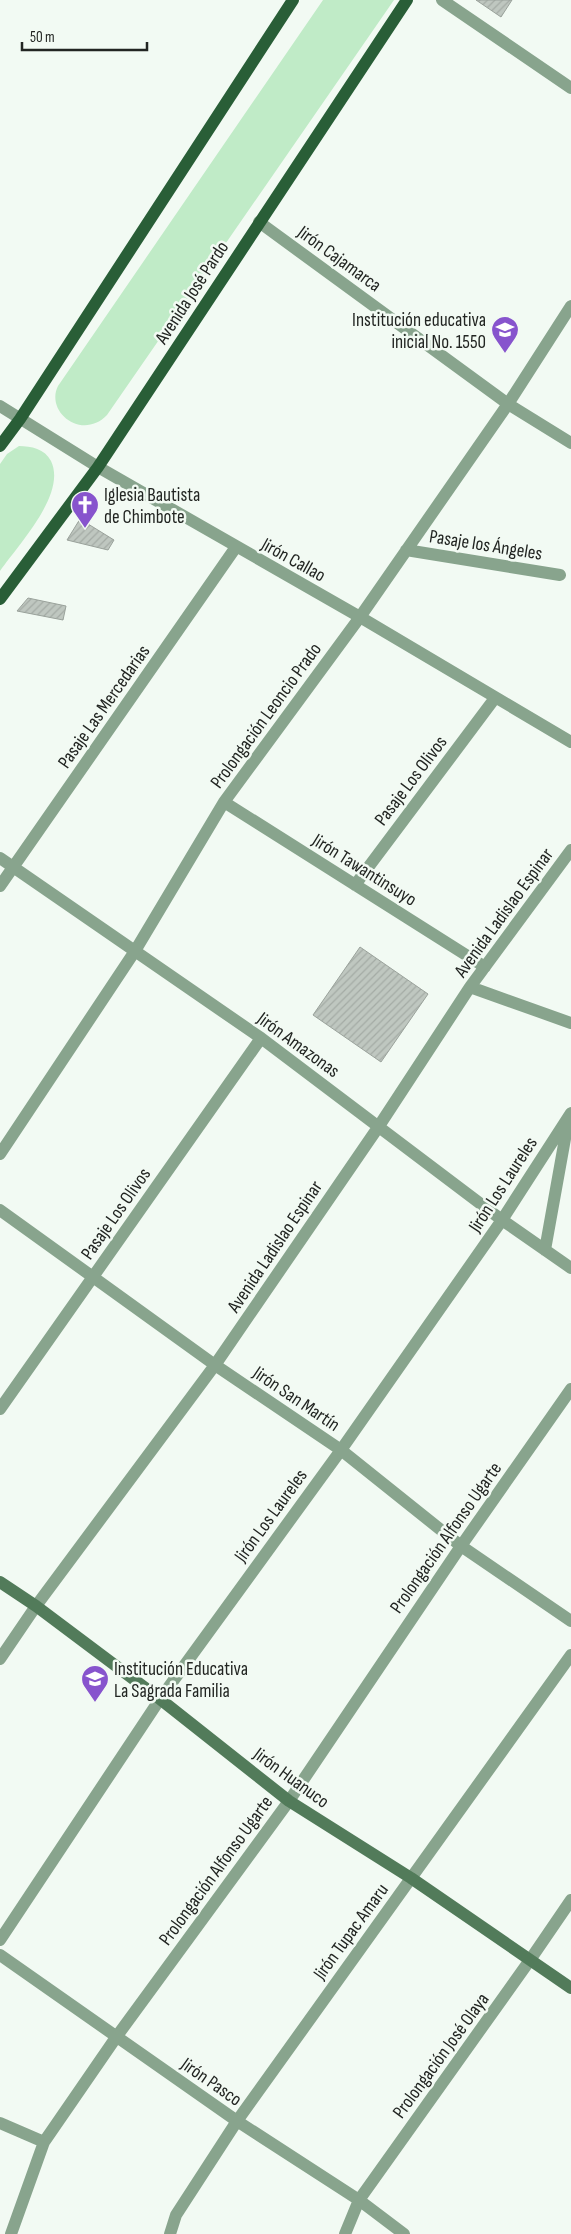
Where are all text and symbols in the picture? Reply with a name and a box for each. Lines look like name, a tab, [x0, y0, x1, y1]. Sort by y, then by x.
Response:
scale bar	[22, 20, 148, 52]
text: 50 m	[30, 28, 55, 47]
street label: Jirón Cajamarca	[292, 221, 385, 297]
street label: Avenida José Pardo	[150, 237, 234, 349]
place label: Institución educativa inicial No. 1550	[352, 309, 486, 354]
school or university icon: Institución educativa inicial No. 1550	[490, 315, 520, 354]
place label: Iglesia Bautista de Chimbote	[104, 484, 200, 529]
church icon: Iglesia Bautista de Chimbote	[70, 490, 100, 529]
street label: Pasaje los Ángeles	[428, 525, 544, 566]
street label: Jirón Callao	[256, 533, 330, 587]
street label: Prolongación Leoncio Prado	[206, 639, 327, 793]
street label: Pasaje Las Mercedarias	[53, 641, 155, 773]
street label: Pasaje Los Olivos	[370, 731, 453, 830]
street label: Jirón Tawantinsuyo	[307, 829, 421, 911]
street label: Avenida Ladislao Espinar	[449, 843, 559, 983]
street label: Jirón Amazonas	[252, 1007, 344, 1083]
street label: Jirón Los Laureles	[463, 1133, 543, 1238]
street label: Pasaje Los Olivos	[76, 1164, 156, 1264]
street label: Avenida Ladislao Espinar	[222, 1176, 328, 1318]
street label: Jirón San Martín	[247, 1361, 344, 1437]
street label: Prolongación Alfonso Ugarte	[385, 1458, 507, 1618]
street label: Jirón Los Laureles	[229, 1465, 313, 1568]
place label: Institución Educativa La Sagrada Familia	[114, 1658, 248, 1703]
school or university icon: Institución Educativa La Sagrada Familia	[80, 1664, 110, 1703]
street label: Jirón Huanuco	[248, 1742, 333, 1813]
street label: Prolongación Alfonso Ugarte	[154, 1792, 278, 1950]
street label: Jirón Tupac Amaru	[308, 1879, 394, 1985]
street label: Prolongación José Olaya	[388, 1989, 494, 2123]
street label: Jirón Pasco	[175, 2052, 246, 2111]

